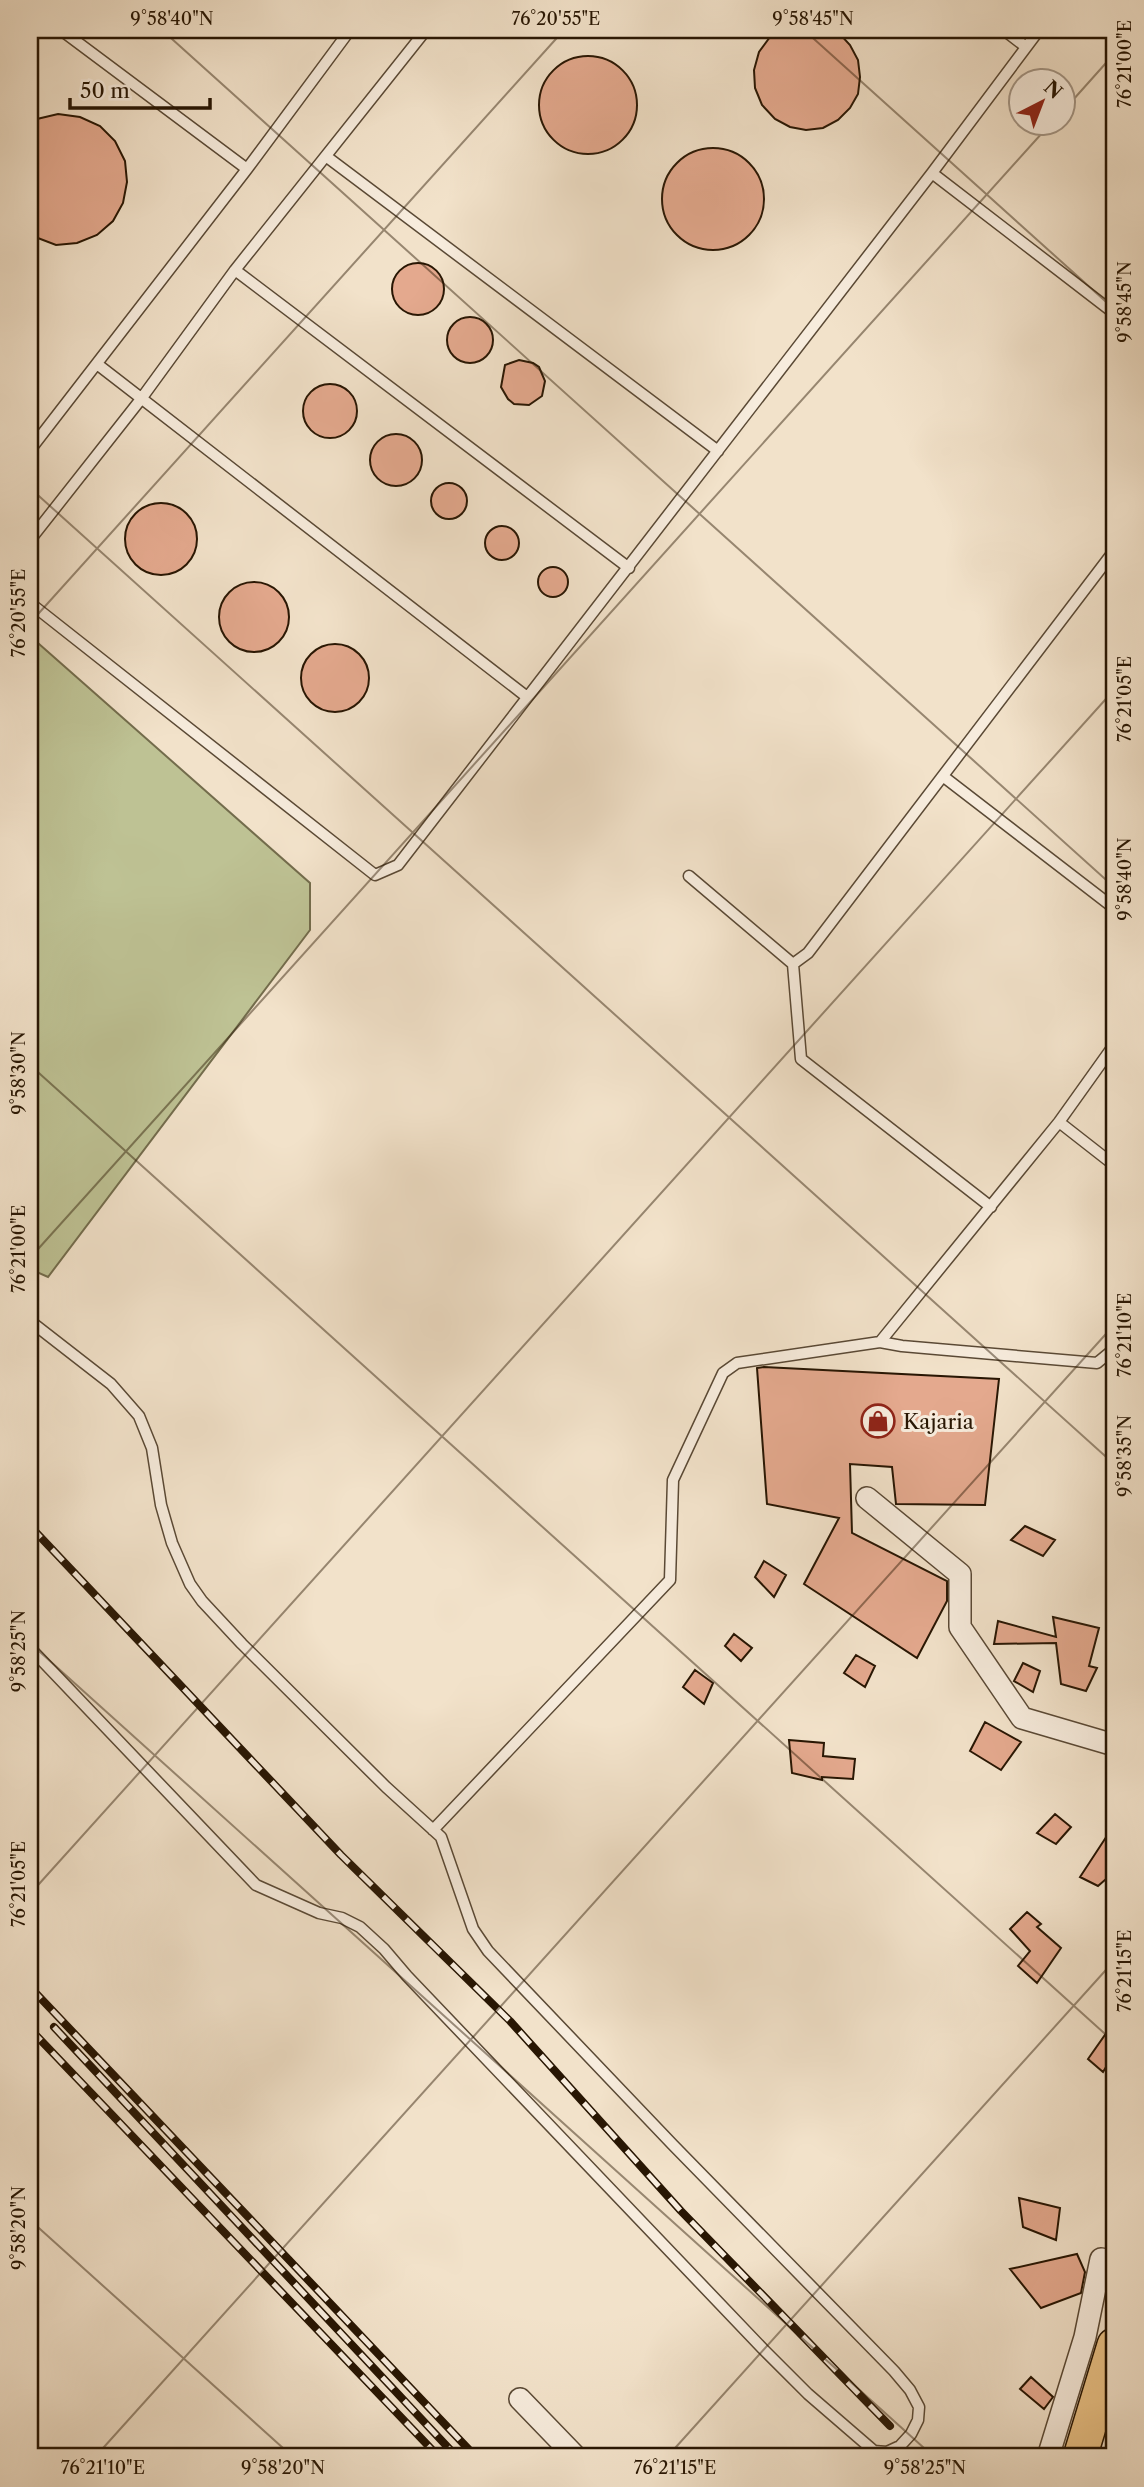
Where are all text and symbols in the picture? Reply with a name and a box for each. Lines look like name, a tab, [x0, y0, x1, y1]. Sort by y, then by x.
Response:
text: 9°58'40"N	[130, 8, 214, 30]
text: 76°20'55"E	[512, 8, 600, 30]
text: 9°58'45"N	[772, 8, 854, 30]
text: 76°21'00"E	[1114, 20, 1136, 108]
scale bar	[70, 66, 210, 110]
north arrow	[1007, 66, 1078, 136]
text: N	[1039, 76, 1067, 104]
text: 50 m	[80, 78, 130, 103]
text: 9°58'45"N	[1114, 261, 1136, 343]
text: 76°20'55"E	[8, 569, 30, 657]
text: 76°21'05"E	[1114, 656, 1136, 742]
text: 9°58'40"N	[1114, 837, 1136, 921]
text: 9°58'30"N	[8, 1031, 30, 1115]
text: 76°21'00"E	[8, 1205, 30, 1293]
text: 76°21'10"E	[1114, 1293, 1136, 1377]
shop icon: Kajaria	[859, 1402, 897, 1440]
place label: Kajaria	[903, 1409, 975, 1434]
text: 9°58'35"N	[1114, 1415, 1136, 1497]
text: 9°58'25"N	[8, 1610, 30, 1692]
text: 76°21'05"E	[8, 1841, 30, 1927]
text: 76°21'15"E	[1114, 1930, 1136, 2012]
text: 9°58'20"N	[8, 2186, 30, 2270]
text: 76°21'10"E	[61, 2457, 145, 2479]
text: 9°58'20"N	[241, 2457, 325, 2479]
text: 76°21'15"E	[634, 2457, 716, 2479]
text: 9°58'25"N	[884, 2457, 966, 2479]

